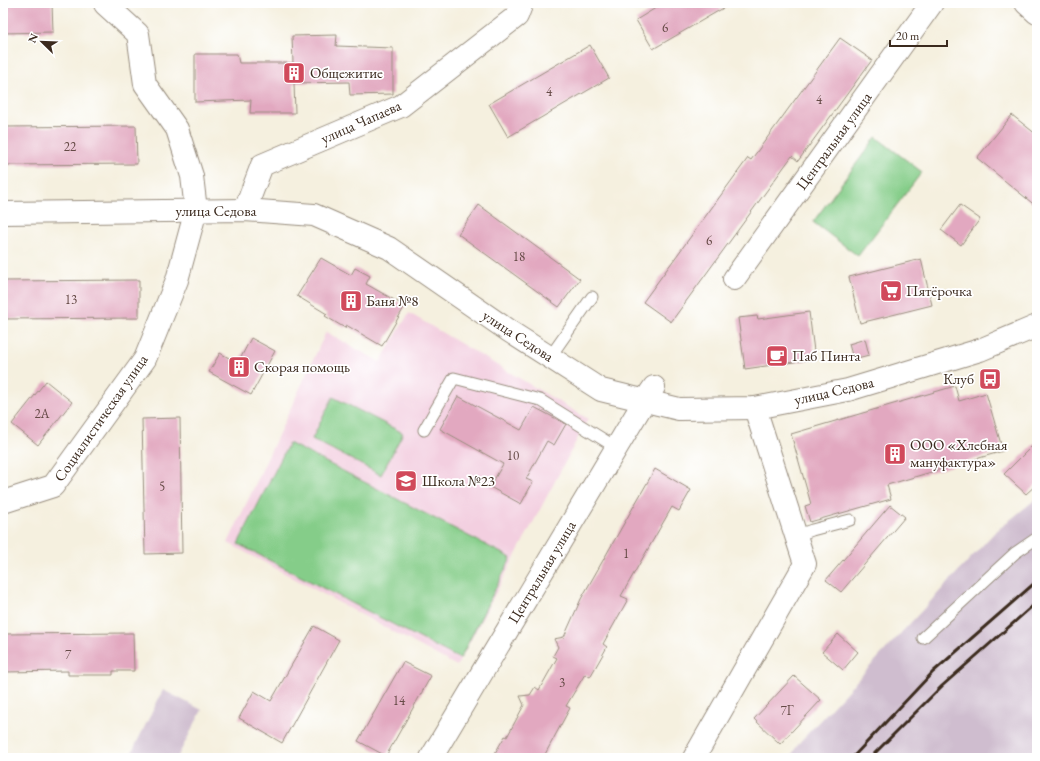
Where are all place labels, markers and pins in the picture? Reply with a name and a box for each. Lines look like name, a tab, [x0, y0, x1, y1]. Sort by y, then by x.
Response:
building icon: Общежитие	[281, 60, 307, 86]
place label: Общежитие	[310, 63, 383, 82]
supermarket icon: Пятёрочка	[878, 278, 904, 304]
place label: Пятёрочка	[906, 281, 972, 300]
building icon: Баня №8	[338, 288, 364, 314]
place label: Баня №8	[366, 291, 419, 310]
cafe icon: Паб Пинта	[764, 343, 790, 369]
place label: Паб Пинта	[792, 346, 861, 365]
building icon: Скорая помощь	[226, 354, 252, 380]
place label: Скорая помощь	[254, 357, 350, 376]
bus stop icon: Клуб	[977, 366, 1003, 392]
place label: Клуб	[943, 369, 974, 388]
place label: ООО «Хлебная мануфактура»	[910, 435, 1008, 471]
building icon: ООО «Хлебная мануфактура»	[882, 441, 908, 467]
school or university icon: Школа №23	[393, 468, 419, 494]
place label: Школа №23	[422, 471, 495, 490]

